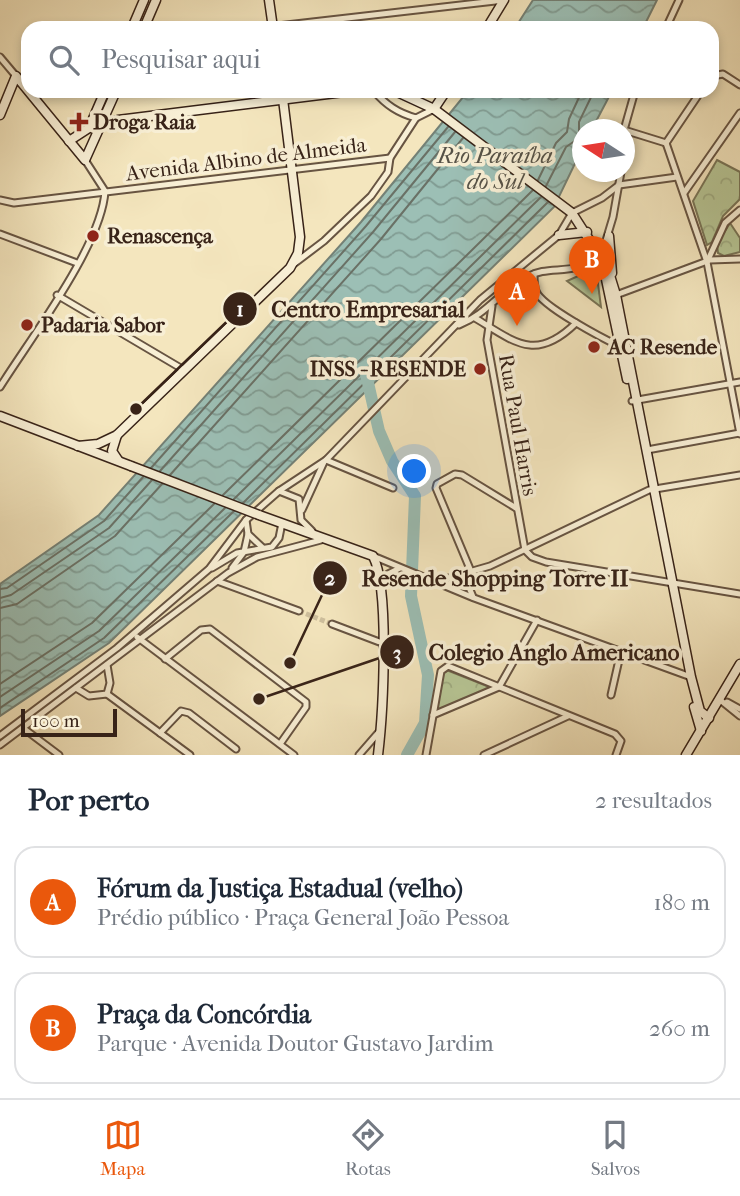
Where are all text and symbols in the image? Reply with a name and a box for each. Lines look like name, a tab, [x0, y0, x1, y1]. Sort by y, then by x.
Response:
search box	[21, 21, 719, 98]
icon: search	[45, 41, 83, 79]
text: Pesquisar aqui	[101, 44, 261, 75]
place label: Droga Raia	[93, 110, 196, 134]
marker: Droga Raia	[71, 114, 87, 130]
north arrow	[572, 119, 635, 182]
street label: Avenida Albino de Almeida	[124, 132, 368, 186]
water label: Rio Paraíba do Sul	[435, 142, 553, 195]
place label: Renascença	[107, 224, 214, 249]
marker: Renascença	[85, 228, 101, 244]
pin: B	[569, 236, 615, 294]
pin: A	[494, 268, 540, 326]
callout: Centro Empresarial	[222, 287, 479, 331]
text: Centro Empresarial	[271, 296, 465, 323]
text: 1	[236, 297, 244, 321]
place label: Padaria Sabor	[41, 313, 166, 337]
marker: Padaria Sabor	[19, 317, 35, 333]
place label: AC Resende	[606, 335, 718, 359]
marker: AC Resende	[586, 339, 602, 355]
street label: Rua Paul Harris	[494, 352, 542, 498]
place label: INSS - RESENDE	[310, 357, 466, 381]
marker: INSS - RESENDE	[472, 361, 488, 377]
your location	[397, 454, 431, 488]
callout: Resende Shopping Torre II	[312, 556, 642, 600]
text: Resende Shopping Torre II	[362, 565, 628, 592]
text: 2	[325, 566, 336, 590]
callout: Colegio Anglo Americano	[379, 630, 693, 674]
text: Colegio Anglo Americano	[429, 639, 680, 666]
text: 3	[393, 641, 401, 665]
scale bar	[21, 706, 117, 738]
text: 100 m	[32, 710, 80, 732]
text: Por perto	[28, 783, 150, 818]
text: 2 resultados	[595, 787, 712, 814]
text: Fórum da Justiça Estadual (velho)	[97, 873, 463, 904]
text: A	[46, 889, 60, 916]
text: 180 m	[653, 889, 710, 916]
text: Prédio público · Praça General João Pessoa	[97, 904, 509, 931]
text: Praça da Concórdia	[97, 999, 311, 1030]
text: B	[46, 1015, 60, 1042]
text: 260 m	[649, 1015, 710, 1042]
text: Parque · Avenida Doutor Gustavo Jardim	[97, 1030, 494, 1057]
tab: Mapa	[100, 1116, 145, 1180]
tab: Rotas	[345, 1116, 391, 1180]
tab: Salvos	[591, 1116, 640, 1180]

